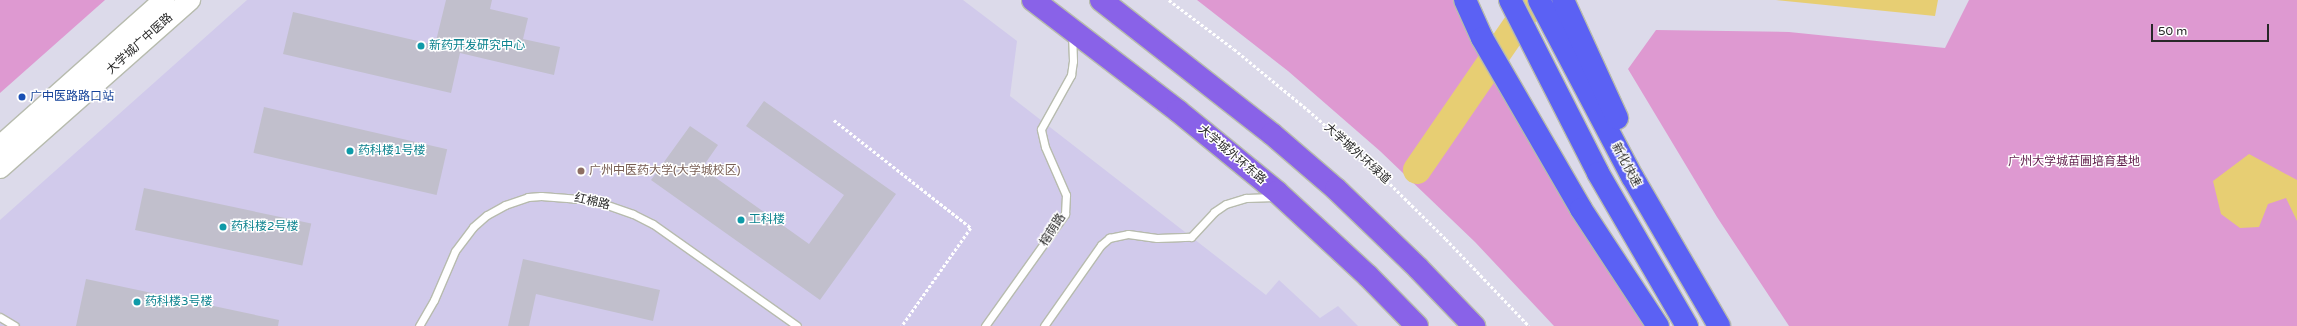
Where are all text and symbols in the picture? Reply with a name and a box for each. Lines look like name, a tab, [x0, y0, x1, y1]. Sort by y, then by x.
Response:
street label: 大学城广中医路	[104, 11, 176, 77]
scale bar	[2153, 16, 2271, 42]
text: 50 m	[2158, 24, 2187, 38]
place label: 新药开发研究中心	[429, 39, 525, 53]
marker: 新药开发研究中心	[416, 41, 426, 51]
place label: 广中医路路口站	[30, 90, 114, 104]
marker: 广中医路路口站	[17, 92, 27, 102]
street label: 大学城外环绿道	[1321, 121, 1393, 187]
street label: 大学城外环东路	[1195, 122, 1269, 188]
street label: 新化快速	[1608, 140, 1644, 190]
place label: 药科楼1号楼	[358, 144, 426, 158]
marker: 药科楼1号楼	[345, 146, 355, 156]
park label: 广州大学城苗圃培育基地	[2008, 155, 2140, 169]
place label: 广州中医药大学(大学城校区)	[589, 164, 740, 178]
marker: 广州中医药大学(大学城校区)	[576, 166, 586, 176]
street label: 红棉路	[573, 191, 611, 213]
street label: 榕荫路	[1037, 211, 1069, 249]
place label: 工科楼	[749, 213, 785, 227]
marker: 工科楼	[736, 215, 746, 225]
place label: 药科楼2号楼	[231, 220, 299, 234]
marker: 药科楼2号楼	[218, 222, 228, 232]
place label: 药科楼3号楼	[145, 295, 213, 309]
marker: 药科楼3号楼	[132, 297, 142, 307]

